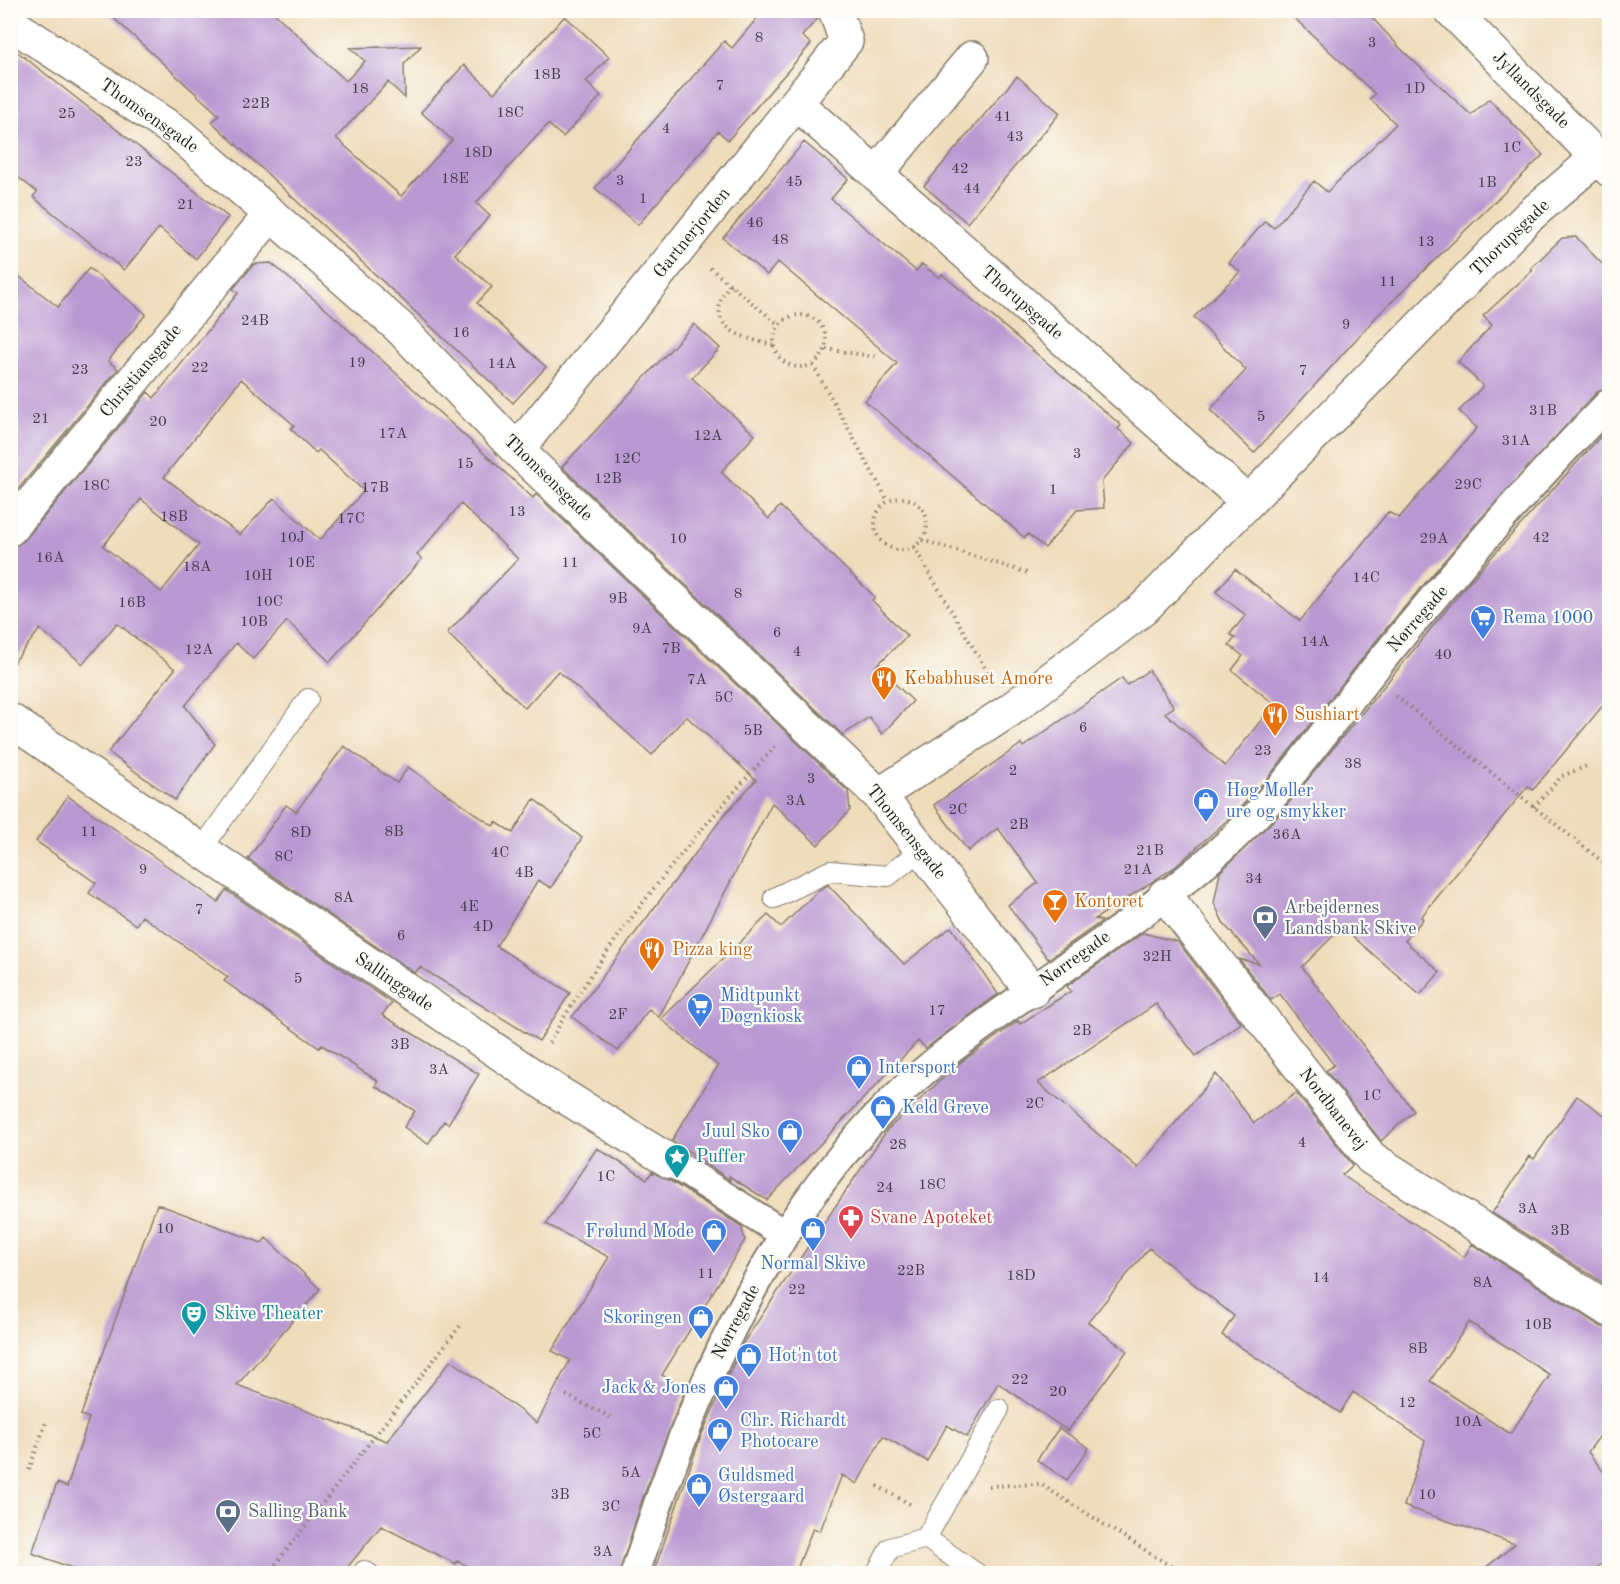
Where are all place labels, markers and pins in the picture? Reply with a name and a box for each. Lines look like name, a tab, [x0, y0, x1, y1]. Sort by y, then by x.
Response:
supermarket icon: Rema 1000	[1468, 603, 1498, 641]
place label: Rema 1000	[1502, 609, 1593, 627]
restaurant icon: Kebabhuset Amore	[869, 664, 899, 702]
place label: Kebabhuset Amore	[904, 670, 1053, 688]
restaurant icon: Sushiart	[1260, 700, 1290, 738]
place label: Sushiart	[1294, 706, 1360, 724]
place label: Høg Møller ure og smykker	[1226, 782, 1347, 821]
shop icon: Høg Møller ure og smykker	[1191, 786, 1221, 824]
bar icon: Kontoret	[1040, 887, 1070, 925]
place label: Kontoret	[1074, 893, 1143, 911]
place label: Arbejdernes Landsbank Skive	[1284, 899, 1416, 938]
bank icon: Arbejdernes Landsbank Skive	[1250, 903, 1280, 941]
restaurant icon: Pizza king	[637, 935, 667, 973]
place label: Pizza king	[672, 941, 753, 959]
place label: Midtpunkt Døgnkiosk	[720, 987, 803, 1026]
supermarket icon: Midtpunkt Døgnkiosk	[685, 991, 715, 1029]
shop icon: Intersport	[844, 1053, 874, 1091]
place label: Intersport	[878, 1059, 957, 1077]
shop icon: Keld Greve	[868, 1093, 898, 1131]
place label: Keld Greve	[902, 1099, 989, 1117]
shop icon: Juul Sko	[775, 1117, 805, 1155]
place label: Juul Sko	[702, 1123, 770, 1141]
place icon: Puffer	[662, 1142, 692, 1180]
place label: Puffer	[696, 1148, 746, 1166]
pharmacy icon: Svane Apoteket	[836, 1203, 866, 1241]
place label: Svane Apoteket	[870, 1209, 993, 1227]
shop icon: Normal Skive	[798, 1215, 828, 1253]
shop icon: Frølund Mode	[699, 1217, 729, 1255]
place label: Frølund Mode	[585, 1223, 694, 1241]
place label: Normal Skive	[760, 1255, 866, 1273]
theatre icon: Skive Theater	[179, 1299, 209, 1337]
shop icon: Skoringen	[686, 1303, 716, 1341]
place label: Skive Theater	[214, 1305, 324, 1323]
place label: Skoringen	[603, 1309, 682, 1327]
shop icon: Hot'n tot	[734, 1341, 764, 1379]
place label: Hot'n tot	[768, 1347, 838, 1365]
shop icon: Jack & Jones	[711, 1373, 741, 1411]
place label: Jack & Jones	[601, 1379, 706, 1397]
place label: Chr. Richardt Photocare	[740, 1412, 847, 1451]
shop icon: Chr. Richardt Photocare	[705, 1416, 735, 1454]
place label: Guldsmed Østergaard	[718, 1467, 805, 1506]
shop icon: Guldsmed Østergaard	[684, 1471, 714, 1509]
bank icon: Salling Bank	[213, 1497, 243, 1535]
place label: Salling Bank	[248, 1503, 348, 1521]

